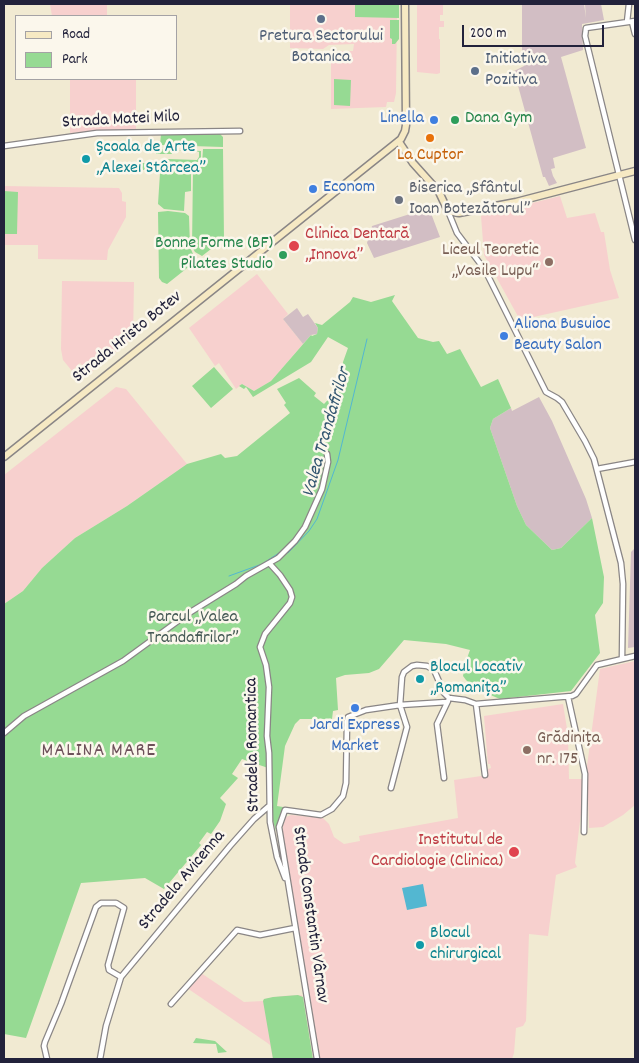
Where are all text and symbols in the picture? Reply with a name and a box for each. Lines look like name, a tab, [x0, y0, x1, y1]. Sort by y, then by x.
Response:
marker: Pretura Sectorului Botanica	[315, 13, 327, 25]
legend	[15, 15, 178, 80]
scale bar	[464, 15, 606, 47]
text: 200 m	[470, 23, 507, 45]
text: Road	[62, 24, 90, 46]
place label: Pretura Sectorului Botanica	[259, 27, 383, 70]
text: Park	[62, 49, 88, 71]
place label: Initiativa Pozitiva	[485, 50, 546, 92]
marker: Initiativa Pozitiva	[469, 65, 481, 77]
street label: Strada Matei Milo	[62, 107, 180, 135]
place label: Linella	[380, 109, 424, 131]
place label: Dana Gym	[465, 109, 532, 131]
marker: Linella	[428, 114, 440, 126]
marker: Dana Gym	[449, 114, 461, 126]
marker: La Cuptor	[424, 132, 436, 144]
place label: Școala de Arte „Alexei Stârcea”	[96, 138, 206, 180]
place label: La Cuptor	[397, 146, 463, 168]
marker: Școala de Arte „Alexei Stârcea”	[80, 153, 92, 165]
place label: Econom	[323, 178, 375, 200]
place label: Biserica „Sfântul Ioan Botezătorul”	[409, 179, 531, 222]
marker: Econom	[307, 183, 319, 195]
marker: Biserica „Sfântul Ioan Botezătorul”	[393, 194, 405, 206]
place label: Clinica Dentară „Innova”	[305, 225, 409, 268]
place label: Bonne Forme (BF) Pilates Studio	[155, 234, 273, 276]
marker: Clinica Dentară „Innova”	[287, 239, 301, 253]
place label: Liceul Teoretic „Vasile Lupu“	[442, 241, 539, 284]
marker: Bonne Forme (BF) Pilates Studio	[277, 249, 289, 261]
marker: Liceul Teoretic „Vasile Lupu“	[543, 256, 555, 268]
street label: Strada Hristo Botev	[69, 287, 187, 389]
place label: Aliona Busuioc Beauty Salon	[514, 315, 610, 358]
marker: Aliona Busuioc Beauty Salon	[498, 330, 510, 342]
water label: Valea Trandafirilor	[299, 366, 357, 500]
park label: Parcul „Valea Trandafirilor”	[147, 608, 239, 650]
place label: Blocul Locativ „Romanița”	[430, 658, 523, 701]
marker: Blocul Locativ „Romanița”	[414, 673, 426, 685]
street label: Stradela Romantica	[242, 678, 266, 812]
marker: Jardi Express Market	[349, 702, 361, 714]
place label: Jardi Express Market	[310, 716, 400, 759]
place label: Grădinița nr. 175	[537, 729, 600, 772]
district label: MALINA MARE	[40, 740, 158, 764]
marker: Grădinița nr. 175	[521, 744, 533, 756]
street label: Strada Constantin Vârnav	[286, 825, 332, 1005]
street label: Stradela Avicenna	[135, 827, 231, 935]
place label: Institutul de Cardiologie (Clinica)	[371, 831, 503, 874]
marker: Institutul de Cardiologie (Clinica)	[507, 845, 521, 859]
place label: Blocul chirurgical	[430, 924, 501, 966]
marker: Blocul chirurgical	[414, 939, 426, 951]

